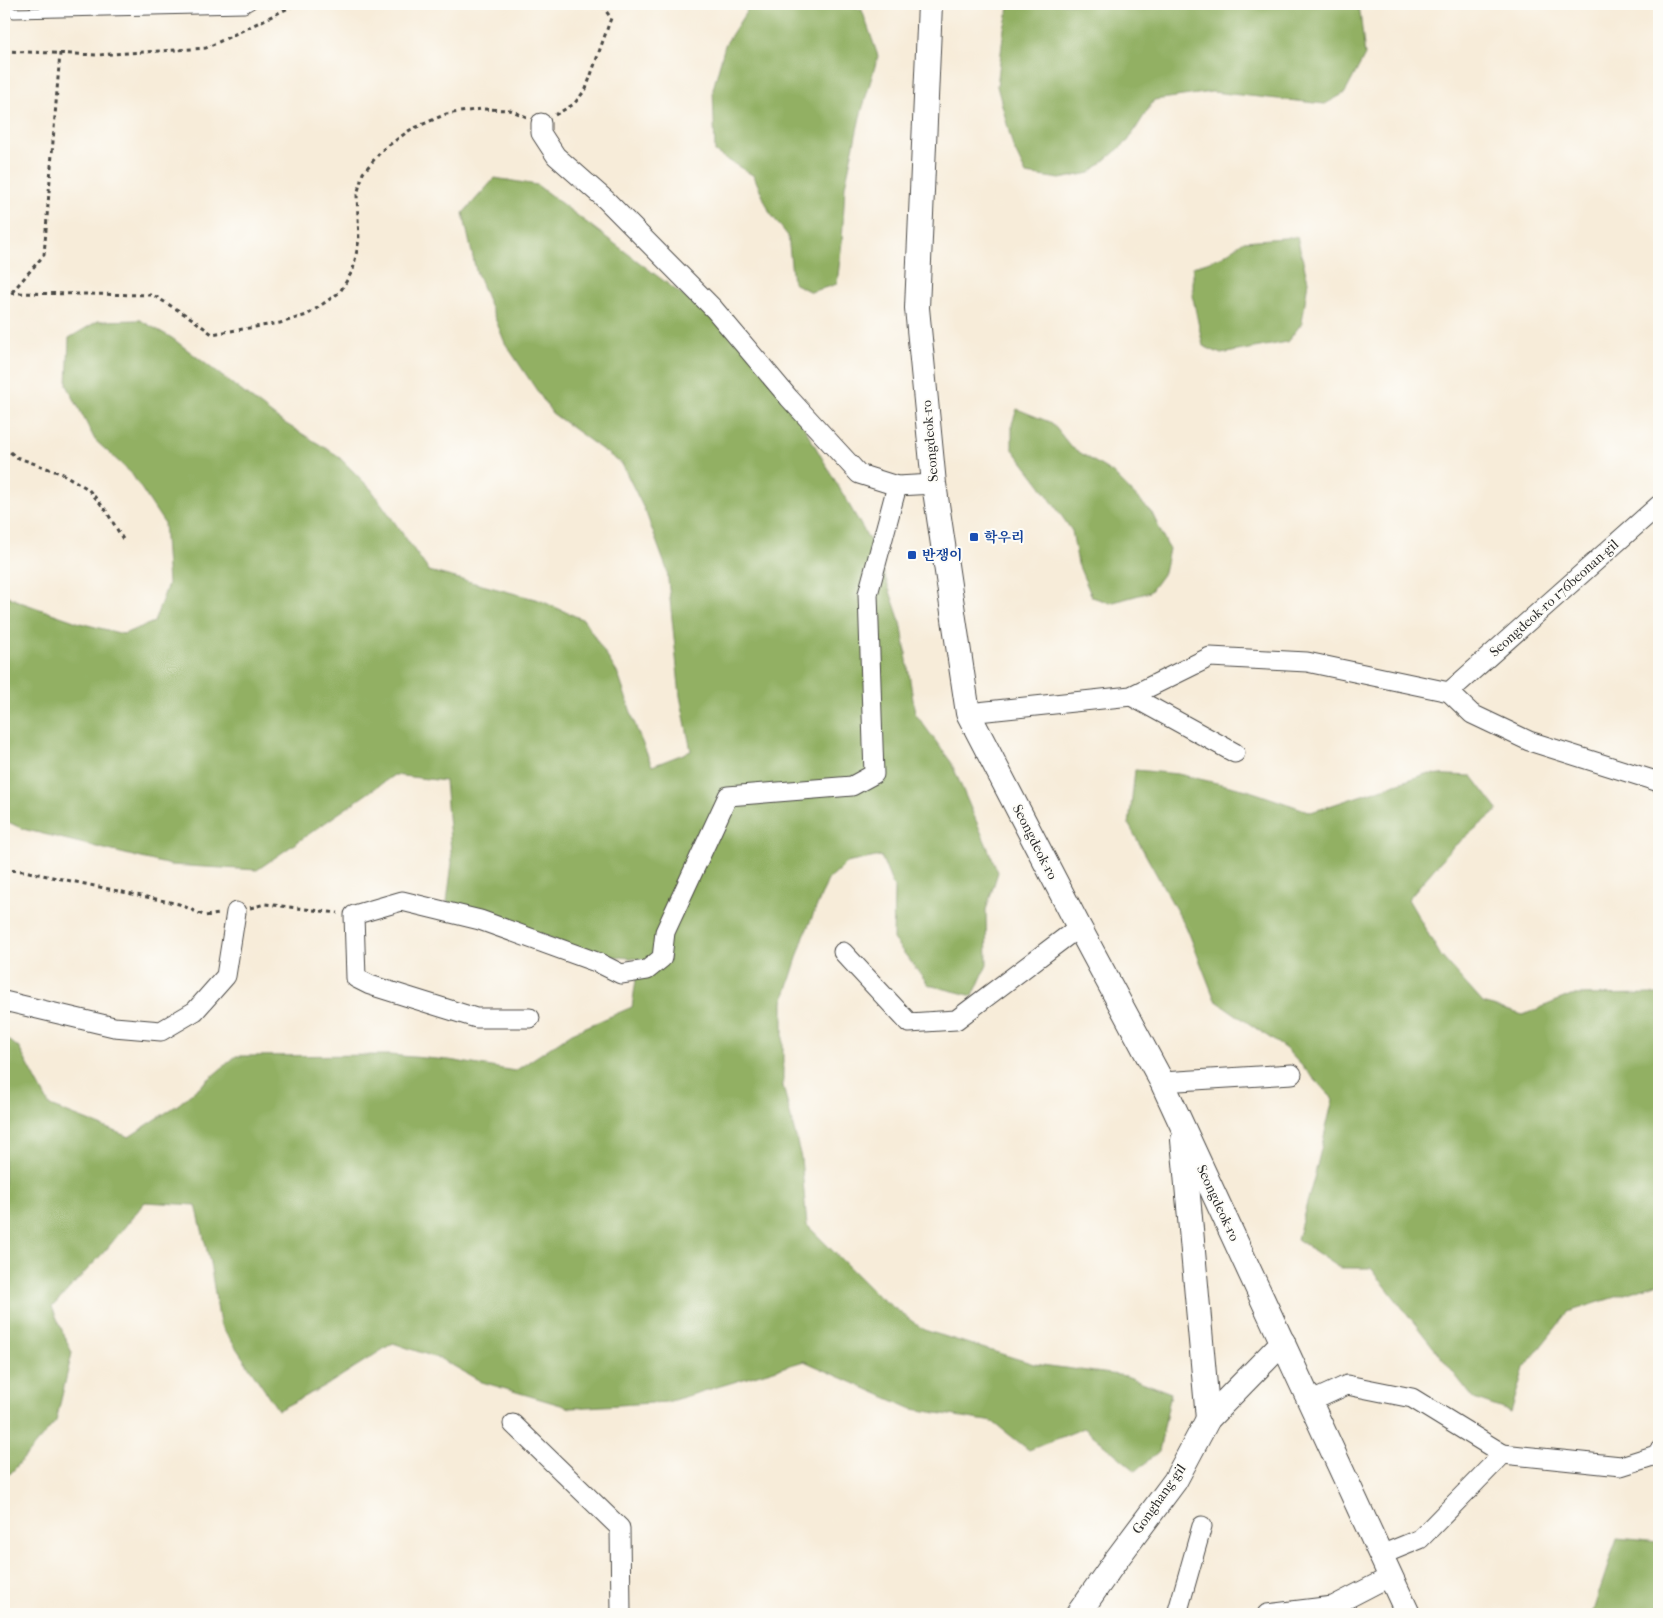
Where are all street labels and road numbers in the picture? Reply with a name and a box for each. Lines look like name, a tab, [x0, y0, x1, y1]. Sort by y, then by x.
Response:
street label: Seongdeok-ro	[918, 399, 942, 483]
street label: Seongdeok-ro 176beonan-gil	[1486, 536, 1622, 660]
street label: Seongdeok-ro	[1009, 802, 1061, 882]
street label: Seongdeok-ro	[1193, 1162, 1243, 1244]
street label: Gonghang-gil	[1129, 1461, 1189, 1537]

